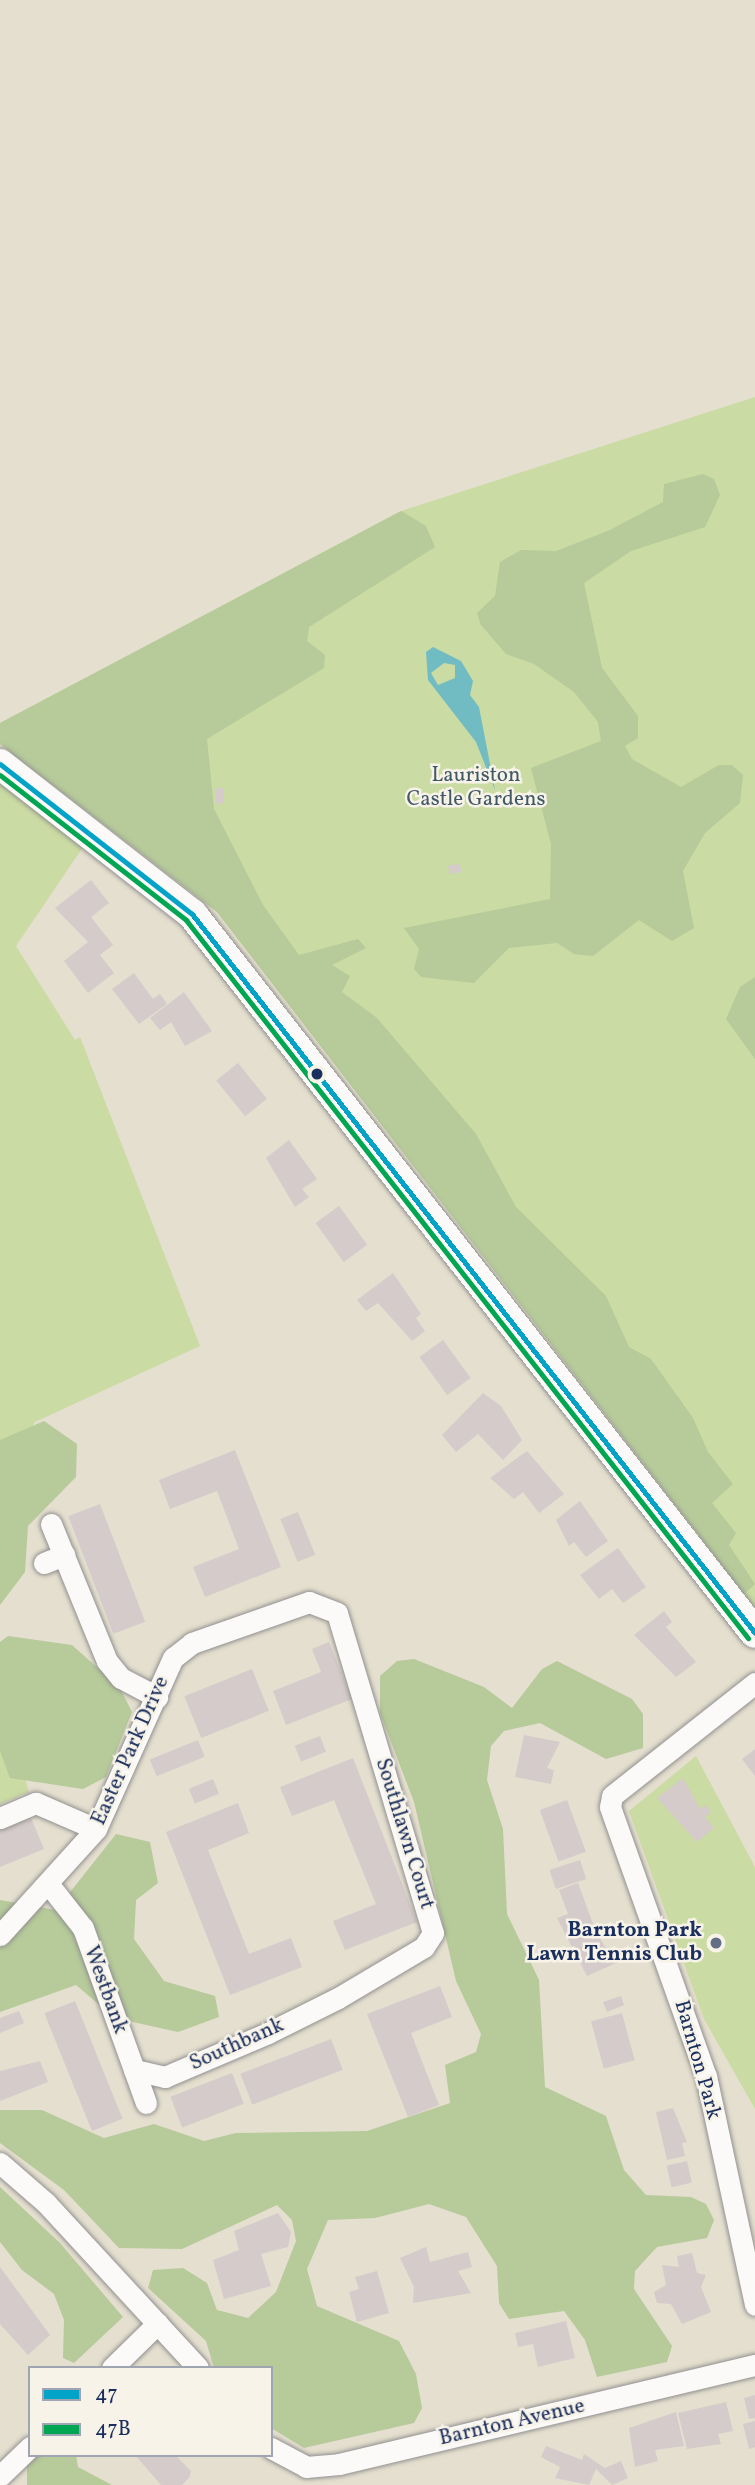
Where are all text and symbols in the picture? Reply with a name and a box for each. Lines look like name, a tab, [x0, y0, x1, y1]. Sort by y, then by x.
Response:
park label: Lauriston Castle Gardens	[407, 763, 545, 813]
unlabelled marker	[310, 1067, 324, 1081]
street label: Easter Park Drive	[87, 1673, 175, 1829]
street label: Southlawn Court	[369, 1755, 439, 1913]
place label: Barnton Park Lawn Tennis Club	[526, 1918, 702, 1968]
marker: Barnton Park Lawn Tennis Club	[708, 1935, 724, 1951]
street label: Westbank	[77, 1943, 133, 2037]
street label: Barnton Park	[668, 1997, 726, 2123]
street label: Southbank	[186, 2013, 288, 2077]
legend	[28, 2366, 273, 2457]
text: 47	[95, 2380, 118, 2409]
street label: Barnton Avenue	[437, 2394, 587, 2452]
text: 47B	[95, 2415, 131, 2444]

